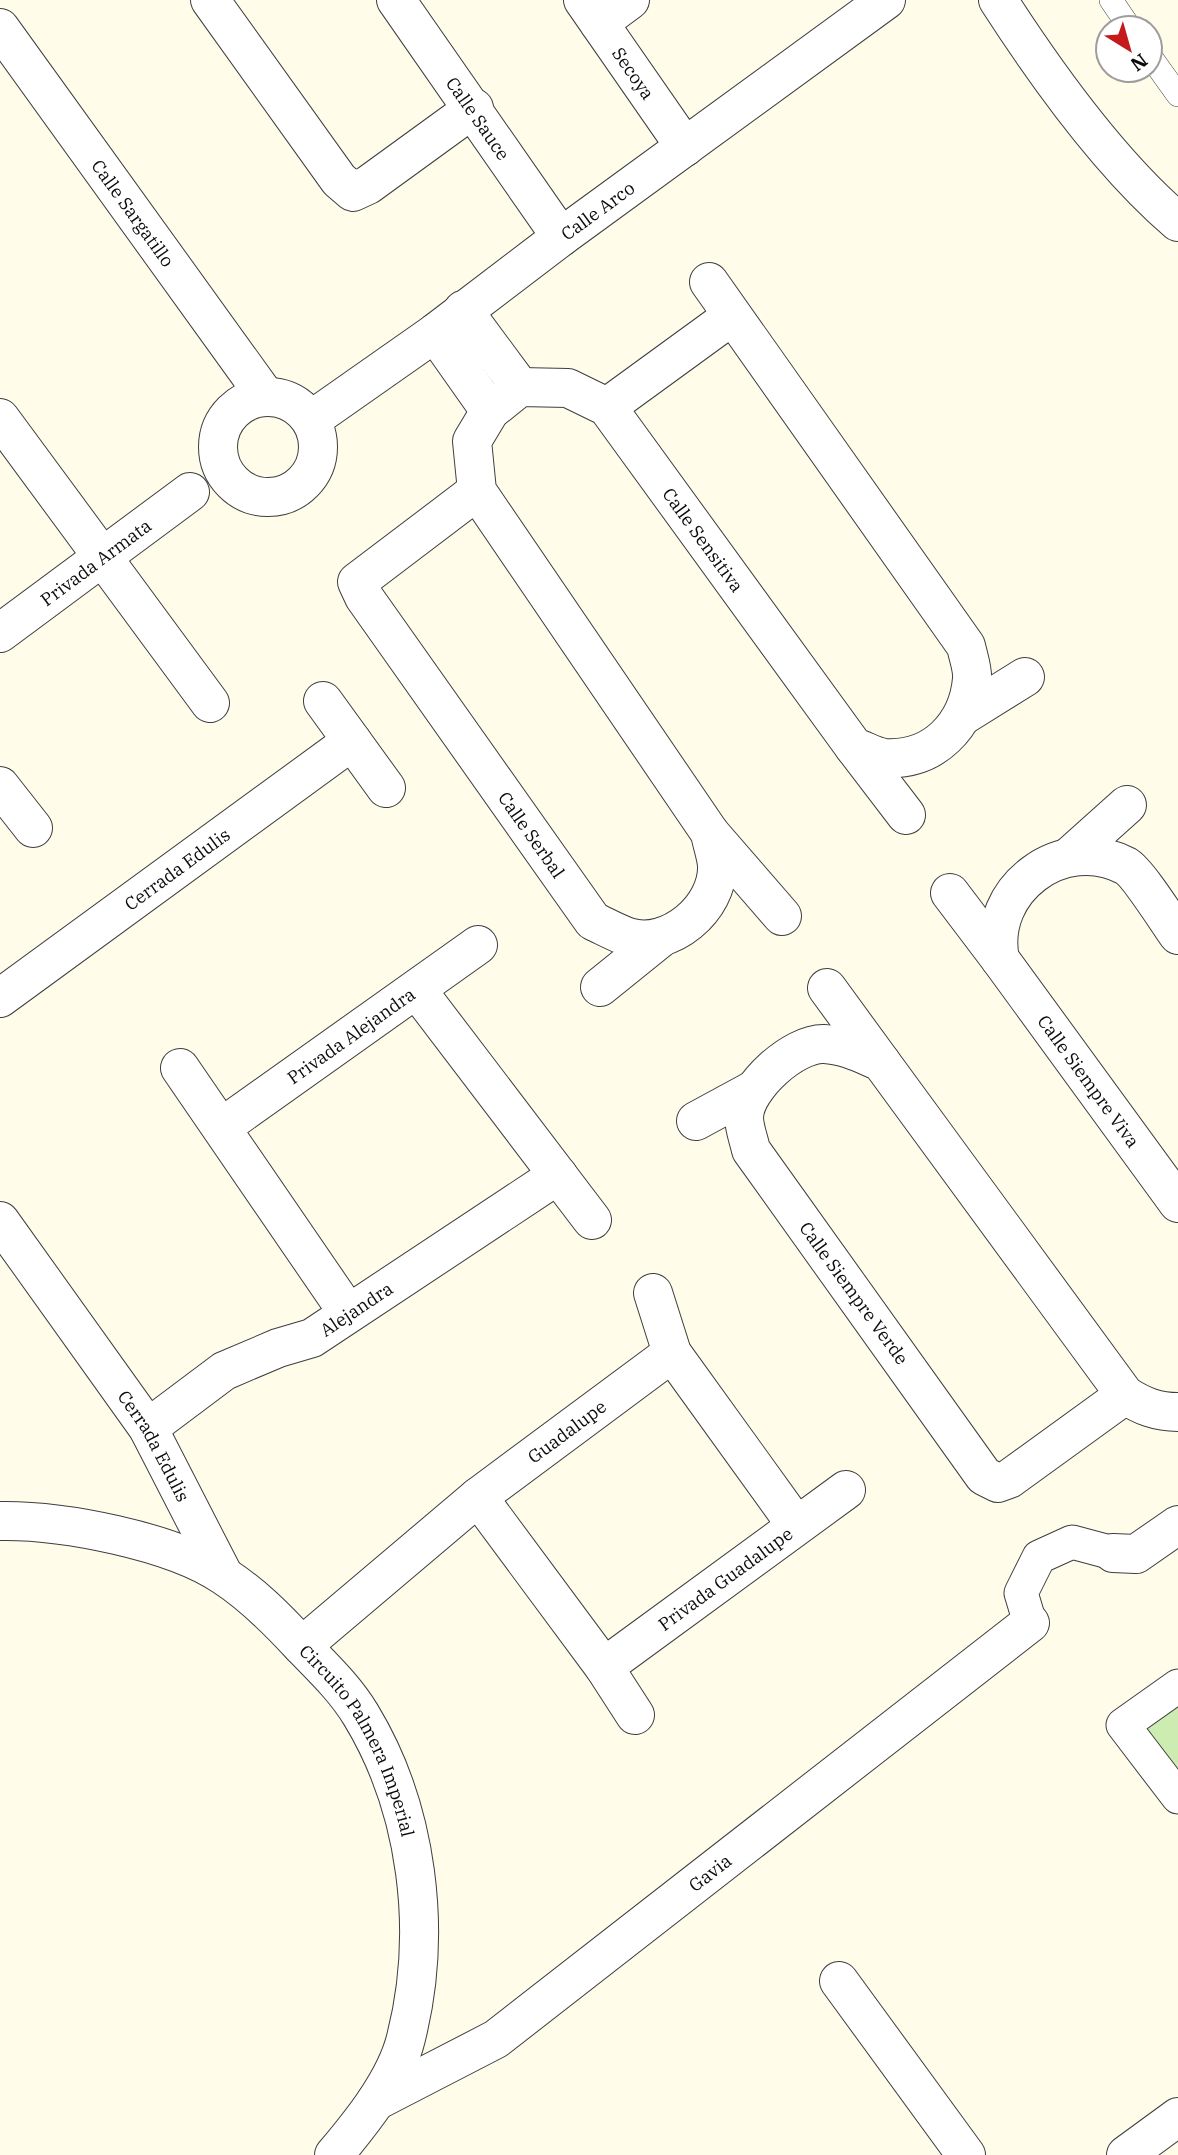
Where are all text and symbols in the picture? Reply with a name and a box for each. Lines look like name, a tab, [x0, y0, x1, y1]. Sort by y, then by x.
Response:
north arrow	[1094, 14, 1164, 84]
street label: Secoya	[608, 42, 660, 104]
text: N	[1126, 48, 1152, 77]
street label: Calle Sauce	[441, 72, 515, 164]
street label: Calle Sargatillo	[87, 155, 180, 271]
street label: Calle Arco	[556, 176, 639, 245]
street label: Calle Sensitiva	[658, 483, 749, 597]
street label: Privada Armata	[36, 513, 156, 611]
street label: Calle Serbal	[493, 787, 570, 882]
street label: Cerrada Edulis	[120, 823, 234, 915]
street label: Privada Alejandra	[282, 982, 419, 1089]
street label: Calle Siempre Viva	[1033, 1010, 1145, 1152]
street label: Calle Siempre Verde	[794, 1217, 914, 1369]
street label: Alejandra	[315, 1276, 397, 1341]
street label: Cerrada Edulis	[113, 1385, 195, 1505]
street label: Guadalupe	[523, 1394, 611, 1468]
street label: Privada Guadalupe	[653, 1522, 797, 1635]
street label: Circuito Palmera Imperial	[295, 1639, 420, 1839]
street label: Gavia	[684, 1849, 736, 1896]

